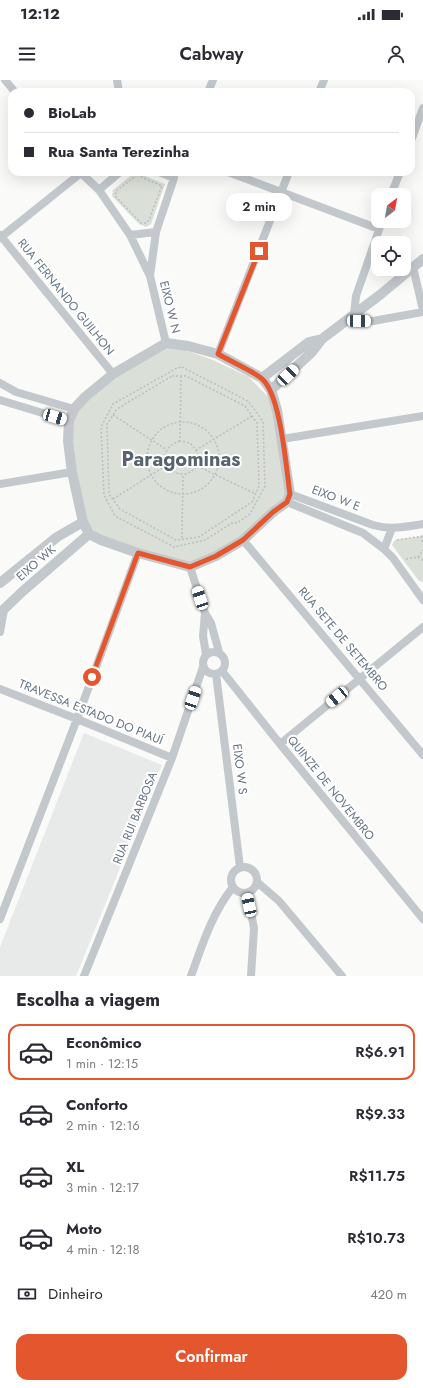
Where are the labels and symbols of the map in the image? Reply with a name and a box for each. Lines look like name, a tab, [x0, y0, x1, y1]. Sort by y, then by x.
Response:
north arrow	[371, 188, 411, 228]
callout: 2 min	[226, 193, 292, 221]
street label: RUA FERNANDO GUILHON	[13, 235, 119, 359]
route end	[250, 242, 268, 260]
street label: EIXO W N	[155, 279, 185, 335]
car	[347, 315, 371, 327]
car	[275, 362, 301, 388]
car	[42, 408, 68, 426]
district label: Paragominas	[122, 445, 240, 474]
street label: EIXO W E	[309, 481, 363, 515]
street label: EIXO WK	[12, 541, 60, 585]
street label: RUA SETE DE SETEMBRO	[294, 583, 392, 695]
car	[191, 585, 209, 611]
route start	[83, 668, 101, 686]
street label: TRAVESSA ESTADO DO PIAUÍ	[16, 675, 167, 750]
car	[183, 685, 203, 711]
car	[324, 685, 350, 709]
street label: QUINZE DE NOVEMBRO	[283, 732, 379, 844]
street label: EIXO W S	[228, 743, 252, 796]
street label: RUA RUI BARBOSA	[108, 769, 162, 867]
car	[241, 892, 257, 918]

